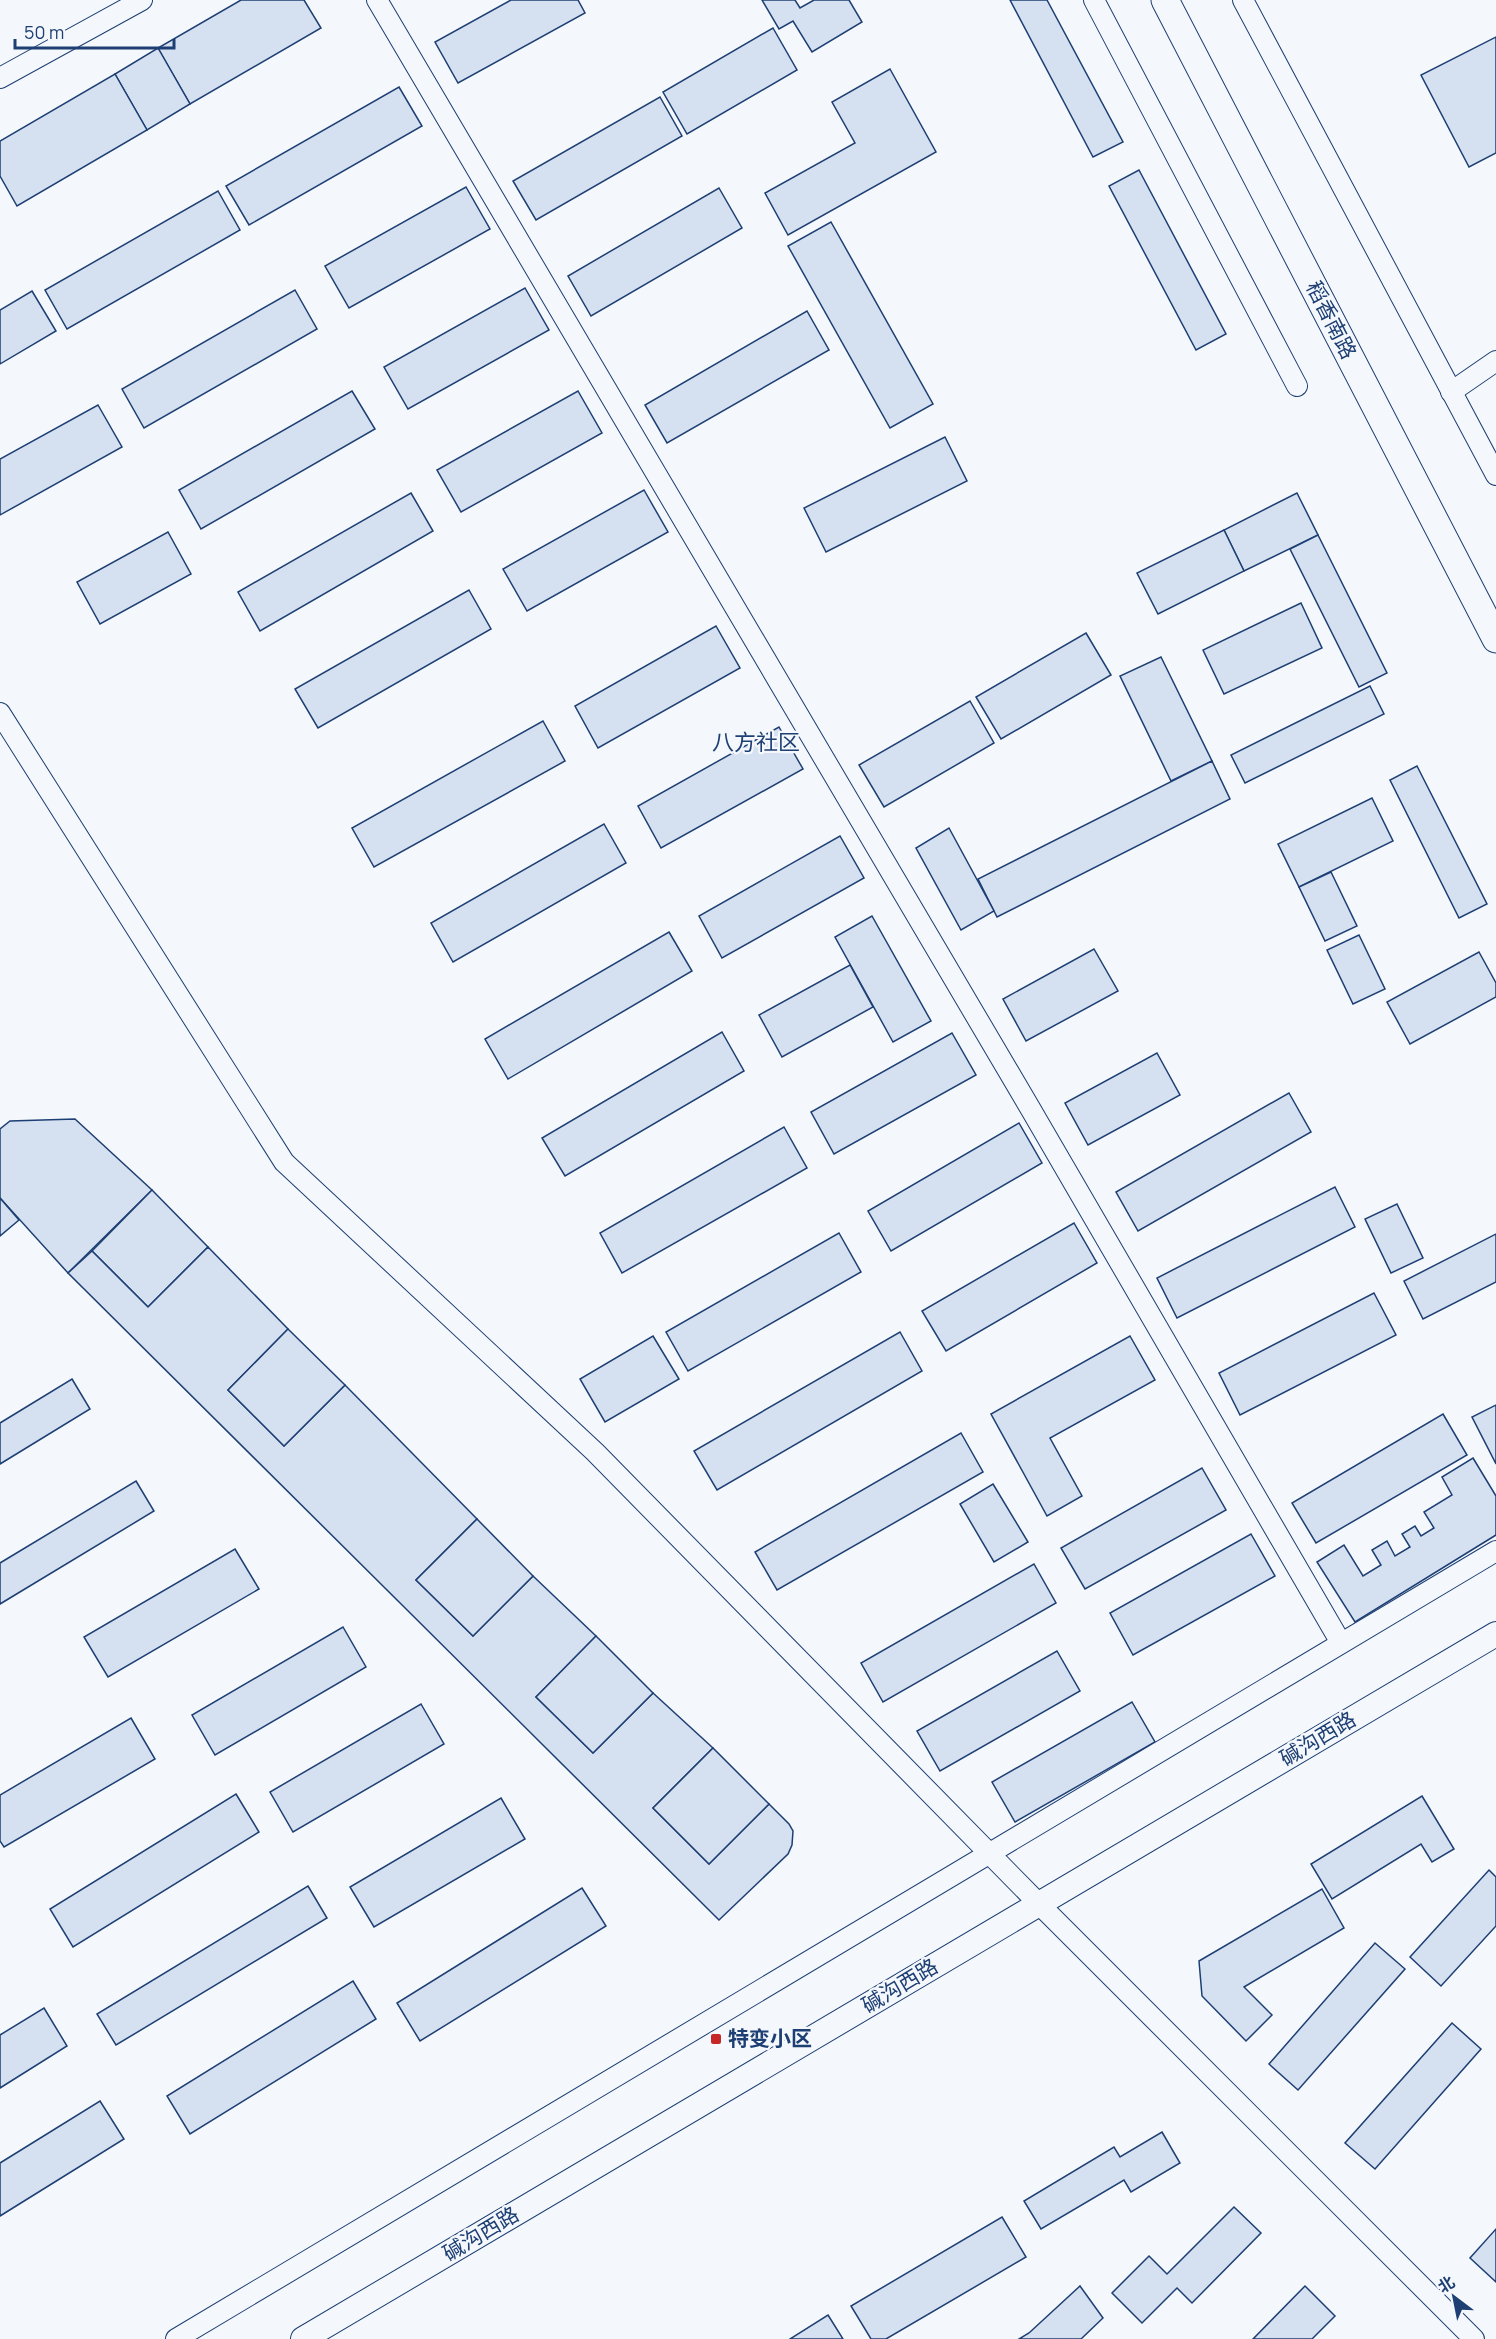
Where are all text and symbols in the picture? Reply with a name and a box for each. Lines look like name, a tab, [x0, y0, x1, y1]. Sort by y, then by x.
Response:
scale bar	[15, 12, 174, 50]
text: 50 m	[24, 20, 64, 44]
street label: 稻香南路	[1300, 276, 1363, 363]
district label: 八方社区	[712, 727, 800, 757]
street label: 碱沟西路	[1274, 1705, 1361, 1772]
street label: 碱沟西路	[856, 1952, 943, 2019]
place label: 特变小区	[728, 2024, 812, 2052]
marker: 特变小区	[709, 2032, 723, 2046]
street label: 碱沟西路	[437, 2200, 524, 2267]
north arrow	[1424, 2267, 1484, 2327]
text: 北	[1433, 2271, 1459, 2298]

